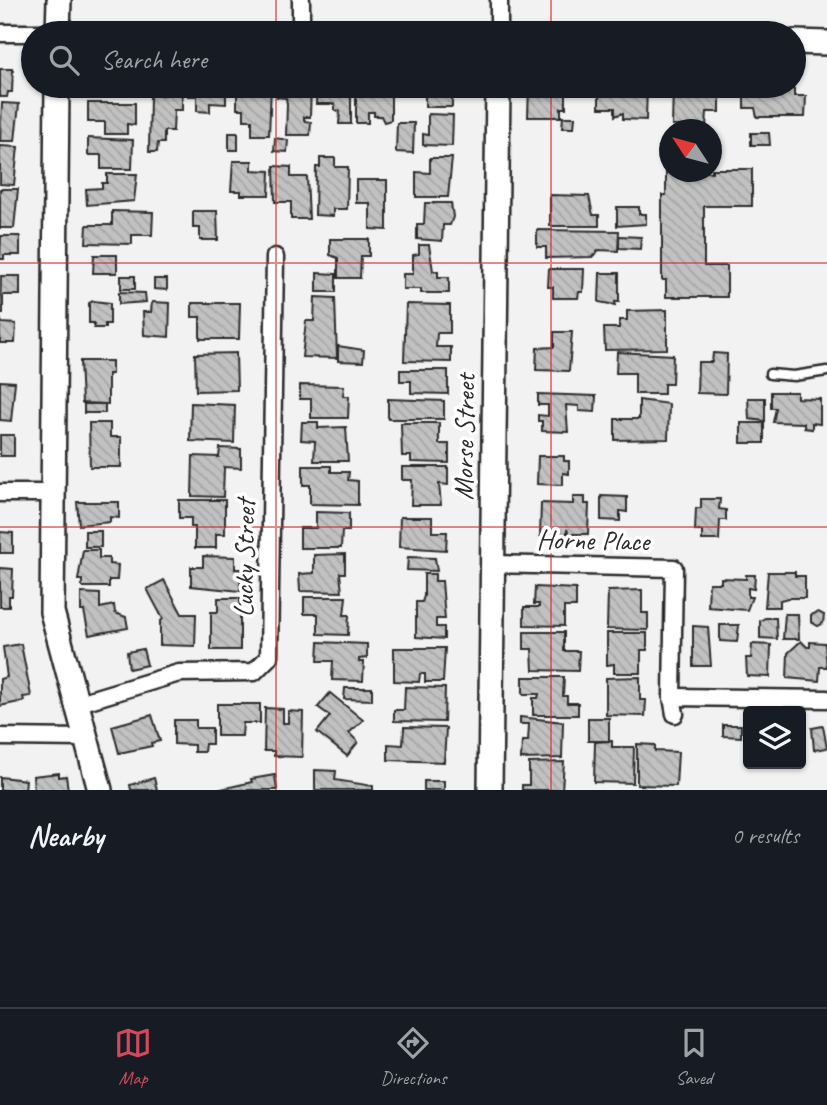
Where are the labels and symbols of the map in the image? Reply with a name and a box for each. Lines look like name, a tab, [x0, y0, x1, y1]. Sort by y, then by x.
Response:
north arrow	[659, 119, 722, 182]
street label: Morse Street	[445, 371, 483, 500]
street label: Lucky Street	[225, 495, 263, 617]
street label: Horne Place	[536, 522, 652, 559]

